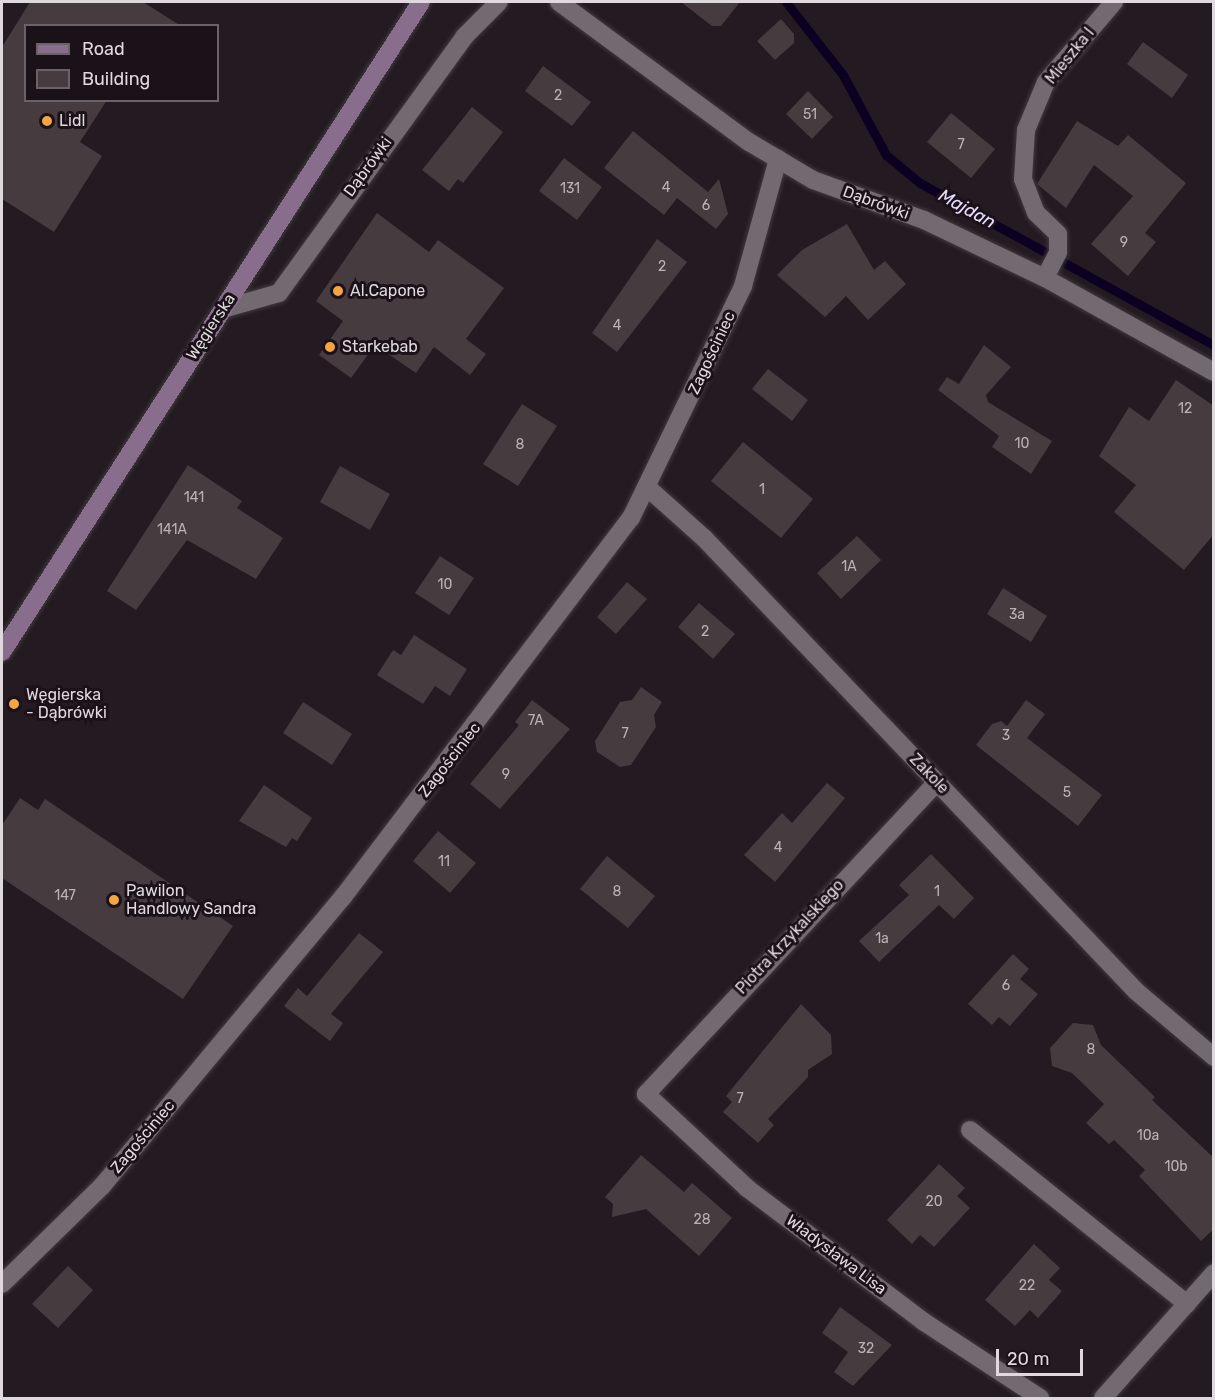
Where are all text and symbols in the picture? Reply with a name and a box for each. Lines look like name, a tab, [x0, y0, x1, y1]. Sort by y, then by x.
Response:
legend	[24, 24, 219, 102]
street label: Mieszka I	[1041, 24, 1099, 88]
text: Road	[82, 38, 125, 60]
text: Building	[82, 68, 150, 90]
house number: 2	[554, 88, 562, 104]
house number: 51	[803, 107, 817, 123]
place label: Lidl	[59, 111, 85, 131]
marker: Lidl	[40, 114, 54, 128]
street label: Dąbrówki	[340, 133, 396, 201]
house number: 7	[957, 137, 965, 153]
house number: 4	[662, 180, 670, 196]
house number: 131	[560, 181, 580, 197]
street label: Dąbrówki	[840, 182, 912, 224]
water label: Majdan	[935, 185, 999, 233]
house number: 6	[702, 198, 710, 214]
house number: 9	[1120, 235, 1128, 251]
house number: 2	[658, 259, 666, 275]
place label: Al.Capone	[350, 281, 425, 301]
marker: Al.Capone	[331, 284, 345, 298]
street label: Węgierska	[183, 290, 239, 364]
street label: Zagościniec	[684, 308, 740, 398]
house number: 4	[613, 318, 621, 334]
place label: Starkebab	[342, 337, 418, 357]
marker: Starkebab	[323, 340, 337, 354]
house number: 12	[1178, 401, 1192, 417]
house number: 10	[1015, 436, 1029, 452]
house number: 8	[516, 437, 524, 453]
house number: 1	[759, 482, 765, 498]
house number: 141	[184, 490, 204, 506]
house number: 141A	[157, 522, 187, 538]
house number: 1A	[841, 559, 857, 575]
house number: 10	[438, 577, 452, 593]
house number: 3a	[1009, 607, 1025, 623]
house number: 2	[701, 624, 709, 640]
place label: Węgierska - Dąbrówki	[26, 685, 107, 723]
marker: Węgierska - Dąbrówki	[7, 697, 21, 711]
house number: 7A	[528, 713, 544, 729]
street label: Zagościniec	[415, 719, 485, 801]
house number: 7	[621, 726, 629, 742]
house number: 3	[1002, 728, 1010, 744]
street label: Zakole	[905, 750, 953, 798]
house number: 9	[502, 767, 510, 783]
house number: 5	[1063, 785, 1071, 801]
house number: 4	[774, 840, 782, 856]
house number: 11	[438, 854, 450, 870]
street label: Piotra Krzykalskiego	[732, 876, 848, 998]
place label: Pawilon Handlowy Sandra	[126, 881, 257, 919]
house number: 8	[613, 884, 621, 900]
house number: 1	[934, 884, 940, 900]
house number: 147	[54, 888, 76, 904]
marker: Pawilon Handlowy Sandra	[107, 893, 121, 907]
house number: 1a	[875, 931, 889, 947]
house number: 6	[1002, 978, 1010, 994]
house number: 8	[1087, 1042, 1095, 1058]
house number: 7	[736, 1091, 744, 1107]
street label: Zagościniec	[107, 1097, 179, 1177]
house number: 10a	[1137, 1128, 1159, 1144]
house number: 10b	[1164, 1159, 1188, 1175]
house number: 20	[925, 1194, 943, 1210]
street label: Władysława Lisa	[782, 1211, 890, 1299]
house number: 28	[693, 1212, 711, 1228]
house number: 22	[1019, 1278, 1035, 1294]
scale bar	[999, 1337, 1086, 1375]
house number: 32	[858, 1341, 874, 1357]
text: 20 m	[1007, 1348, 1049, 1370]

